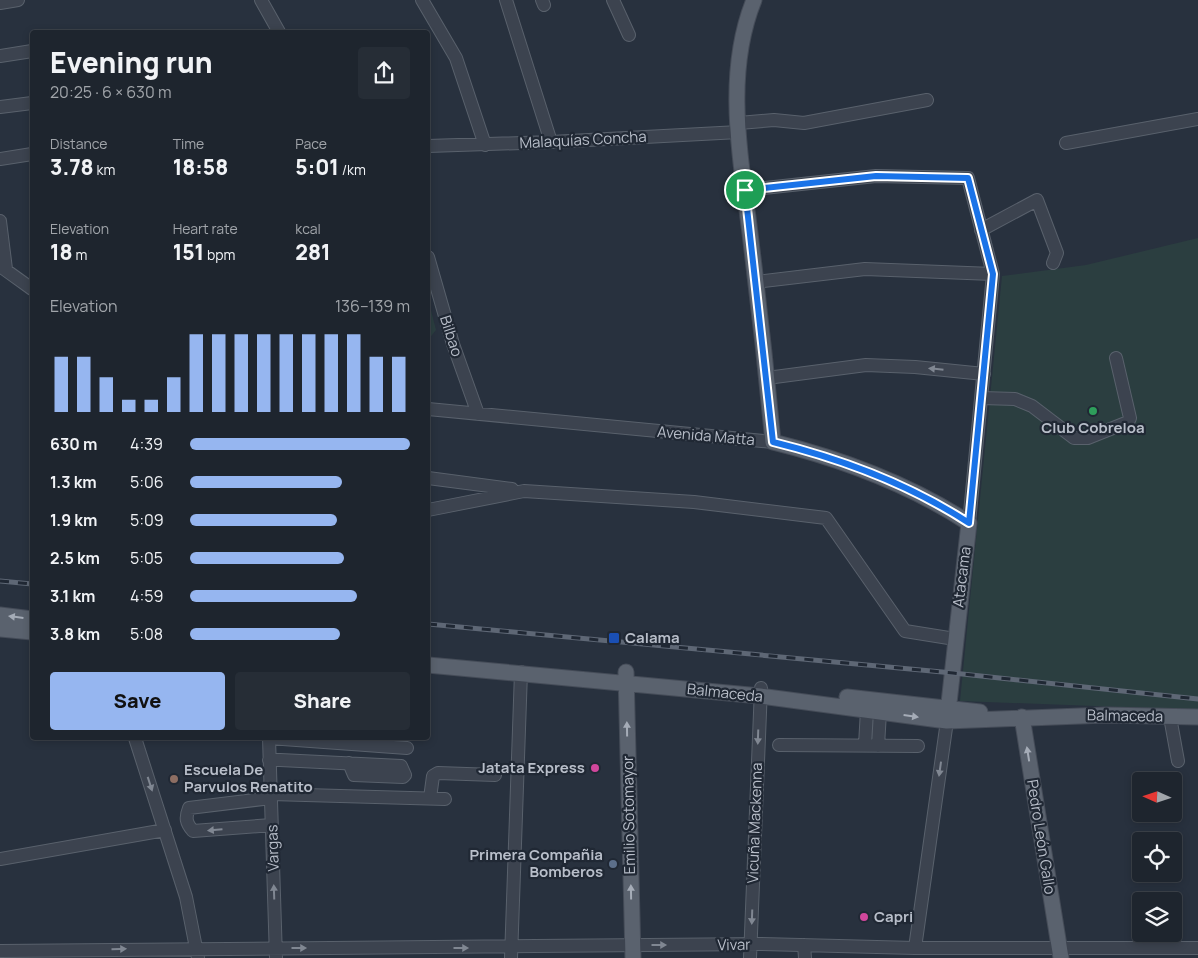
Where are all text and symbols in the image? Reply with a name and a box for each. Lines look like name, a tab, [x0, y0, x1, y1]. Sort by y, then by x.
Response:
text: Evening run	[50, 43, 213, 81]
button: share	[358, 47, 410, 99]
text: 20:25 · 6 × 630 m	[50, 81, 171, 103]
street label: Malaquías Concha	[519, 126, 647, 153]
text: Distance	[50, 134, 107, 153]
text: Time	[173, 134, 204, 153]
text: Pace	[295, 134, 327, 153]
text: 3.78	[50, 153, 94, 181]
text: 18:58	[173, 153, 228, 181]
text: 5:01	[295, 153, 339, 181]
text: km	[94, 160, 115, 179]
text: /km	[339, 160, 366, 179]
pin	[724, 169, 766, 211]
icon: arrive	[731, 176, 759, 204]
text: Elevation	[50, 219, 109, 238]
text: Heart rate	[173, 219, 238, 238]
text: kcal	[295, 219, 321, 238]
text: 18	[50, 238, 73, 266]
text: 151	[173, 238, 204, 266]
text: 281	[295, 238, 331, 266]
text: m	[73, 245, 87, 264]
text: bpm	[204, 245, 235, 264]
text: Elevation	[50, 295, 118, 317]
text: 136–139 m	[335, 295, 410, 317]
street label: Bilbao	[435, 312, 468, 359]
one-way arrow	[927, 365, 943, 373]
marker: Club Cobreloa	[1087, 405, 1099, 417]
place label: Club Cobreloa	[1041, 417, 1145, 438]
street label: Avenida Matta	[656, 421, 756, 450]
text: 630 m	[50, 433, 97, 455]
text: 4:39	[130, 433, 163, 455]
text: 1.3 km	[50, 471, 97, 493]
text: 5:06	[130, 471, 164, 493]
text: 1.9 km	[50, 509, 97, 531]
text: 5:09	[130, 509, 164, 531]
street label: Atacama	[947, 545, 976, 609]
text: 2.5 km	[50, 547, 100, 569]
text: 5:05	[130, 547, 163, 569]
text: 3.1 km	[50, 585, 95, 607]
text: 4:59	[130, 585, 163, 607]
one-way arrow	[8, 613, 24, 621]
text: 3.8 km	[50, 623, 100, 645]
text: 5:08	[130, 623, 163, 645]
place label: Calama	[625, 627, 680, 648]
marker: Calama	[607, 631, 621, 645]
button: Save	[50, 672, 225, 730]
button: Share	[235, 672, 410, 730]
street label: Balmaceda	[686, 678, 764, 707]
street label: Balmaceda	[1087, 704, 1163, 727]
one-way arrow	[903, 712, 919, 720]
one-way arrow	[623, 721, 631, 737]
one-way arrow	[754, 729, 762, 745]
one-way arrow	[1023, 746, 1031, 762]
street label: Emilio Sotomayor	[617, 755, 640, 875]
place label: Jatata Express	[478, 757, 585, 778]
place label: Escuela De Parvulos Renatito	[184, 759, 313, 797]
marker: Jatata Express	[589, 762, 601, 774]
street label: Vicuña Mackenna	[742, 762, 767, 884]
one-way arrow	[936, 762, 944, 778]
north arrow	[1132, 772, 1182, 822]
map controls	[1132, 772, 1182, 942]
marker: Escuela De Parvulos Renatito	[168, 773, 180, 785]
one-way arrow	[146, 777, 154, 792]
street label: Pedro León Gallo	[1022, 778, 1061, 896]
street label: Vargas	[261, 824, 284, 872]
one-way arrow	[207, 826, 223, 834]
button: locate	[1132, 832, 1182, 882]
place label: Primera Compañia Bomberos	[469, 844, 603, 882]
marker: Primera Compañia Bomberos	[607, 858, 619, 870]
one-way arrow	[270, 884, 278, 900]
one-way arrow	[627, 884, 635, 900]
button: layers	[1132, 892, 1182, 942]
place label: Capri	[874, 906, 913, 927]
one-way arrow	[747, 909, 755, 925]
marker: Capri	[858, 911, 870, 923]
street label: Vivar	[717, 934, 751, 955]
one-way arrow	[651, 941, 667, 949]
one-way arrow	[291, 944, 307, 952]
one-way arrow	[453, 944, 469, 952]
one-way arrow	[111, 945, 127, 953]

